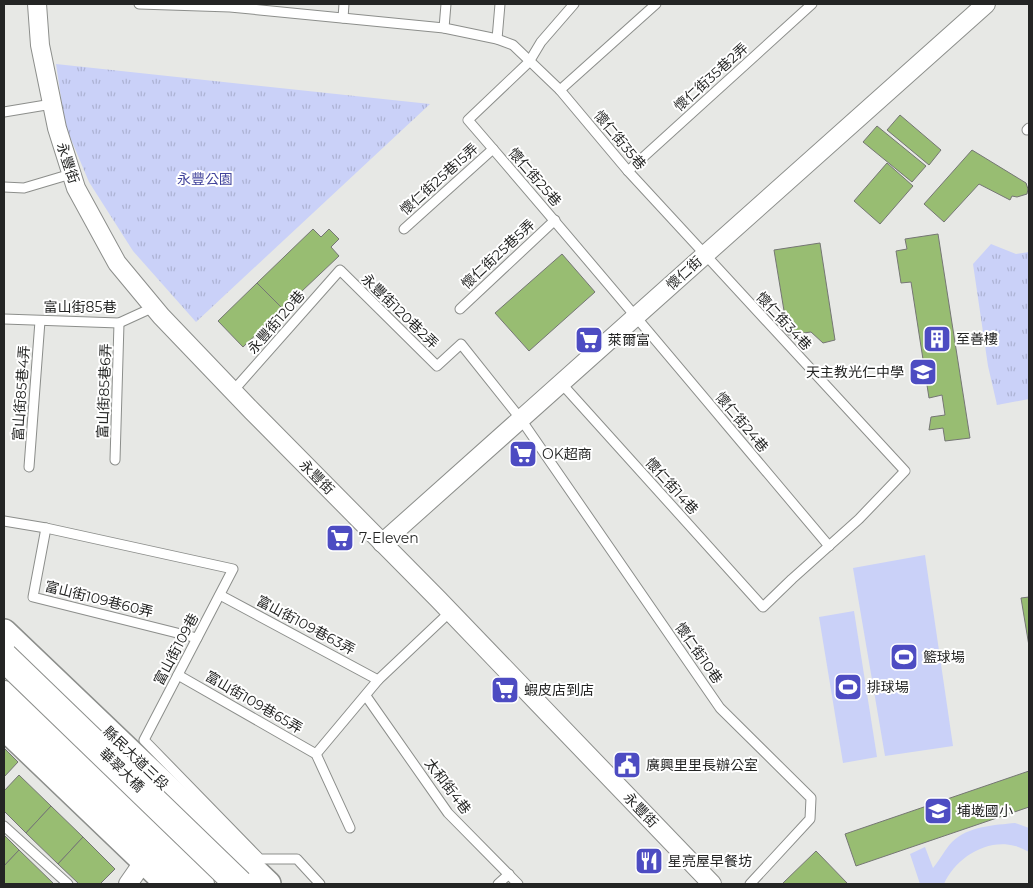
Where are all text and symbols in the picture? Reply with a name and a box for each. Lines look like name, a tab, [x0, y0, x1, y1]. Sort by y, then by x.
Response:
street label: 懷仁街35巷2弄	[670, 39, 752, 115]
street label: 懷仁街35巷	[590, 107, 650, 173]
street label: 懷仁街25巷15弄	[396, 139, 482, 219]
street label: 永豐街	[53, 140, 83, 186]
street label: 懷仁街25巷	[505, 144, 565, 210]
park label: 永豐公園	[177, 170, 233, 188]
street label: 懷仁街25巷5弄	[458, 215, 538, 293]
street label: 懷仁街	[662, 252, 706, 294]
street label: 永豐街120巷2弄	[358, 270, 442, 352]
street label: 永豐街120巷	[244, 287, 308, 357]
street label: 懷仁街34巷	[752, 288, 816, 354]
street label: 富山街85巷	[44, 298, 116, 316]
building icon: 至善樓	[922, 324, 952, 354]
supermarket icon: 萊爾富	[574, 325, 604, 355]
place label: 至善樓	[956, 330, 998, 348]
place label: 萊爾富	[608, 331, 650, 349]
street label: 富山街85巷6弄	[93, 343, 115, 439]
street label: 富山街85巷4弄	[9, 344, 33, 442]
school or university icon: 天主教光仁中學	[908, 357, 938, 387]
place label: 天主教光仁中學	[806, 363, 904, 381]
street label: 懷仁街24巷	[712, 388, 772, 456]
supermarket icon: OK超商	[508, 439, 538, 469]
place label: OK超商	[542, 445, 592, 463]
street label: 懷仁街14巷	[642, 454, 702, 518]
street label: 永豐街	[296, 456, 338, 498]
supermarket icon: 7-Eleven	[325, 523, 355, 553]
place label: 7-Eleven	[359, 529, 419, 547]
street label: 富山街109巷60弄	[43, 577, 155, 621]
street label: 富山街109巷63弄	[254, 591, 358, 659]
street label: 富山街109巷	[150, 610, 202, 688]
street label: 懷仁街10巷	[671, 619, 727, 687]
sports icon: 籃球場	[889, 642, 919, 672]
place label: 籃球場	[923, 648, 965, 666]
street label: 富山街109巷65弄	[202, 667, 306, 737]
sports icon: 排球場	[833, 672, 863, 702]
supermarket icon: 蝦皮店到店	[490, 675, 520, 705]
place label: 排球場	[867, 678, 909, 696]
place label: 蝦皮店到店	[524, 681, 594, 699]
street label: 縣民大道三段	[100, 722, 172, 794]
street label: 華翠大橋	[96, 744, 148, 796]
public building icon: 廣興里里長辦公室	[612, 750, 642, 780]
street label: 太和街4巷	[421, 755, 475, 817]
place label: 廣興里里長辦公室	[646, 756, 758, 774]
street label: 永豐街	[620, 789, 662, 831]
school or university icon: 埔墘國小	[923, 796, 953, 826]
place label: 埔墘國小	[957, 802, 1013, 820]
restaurant icon: 星亮屋早餐坊	[634, 846, 664, 876]
place label: 星亮屋早餐坊	[668, 852, 752, 870]

